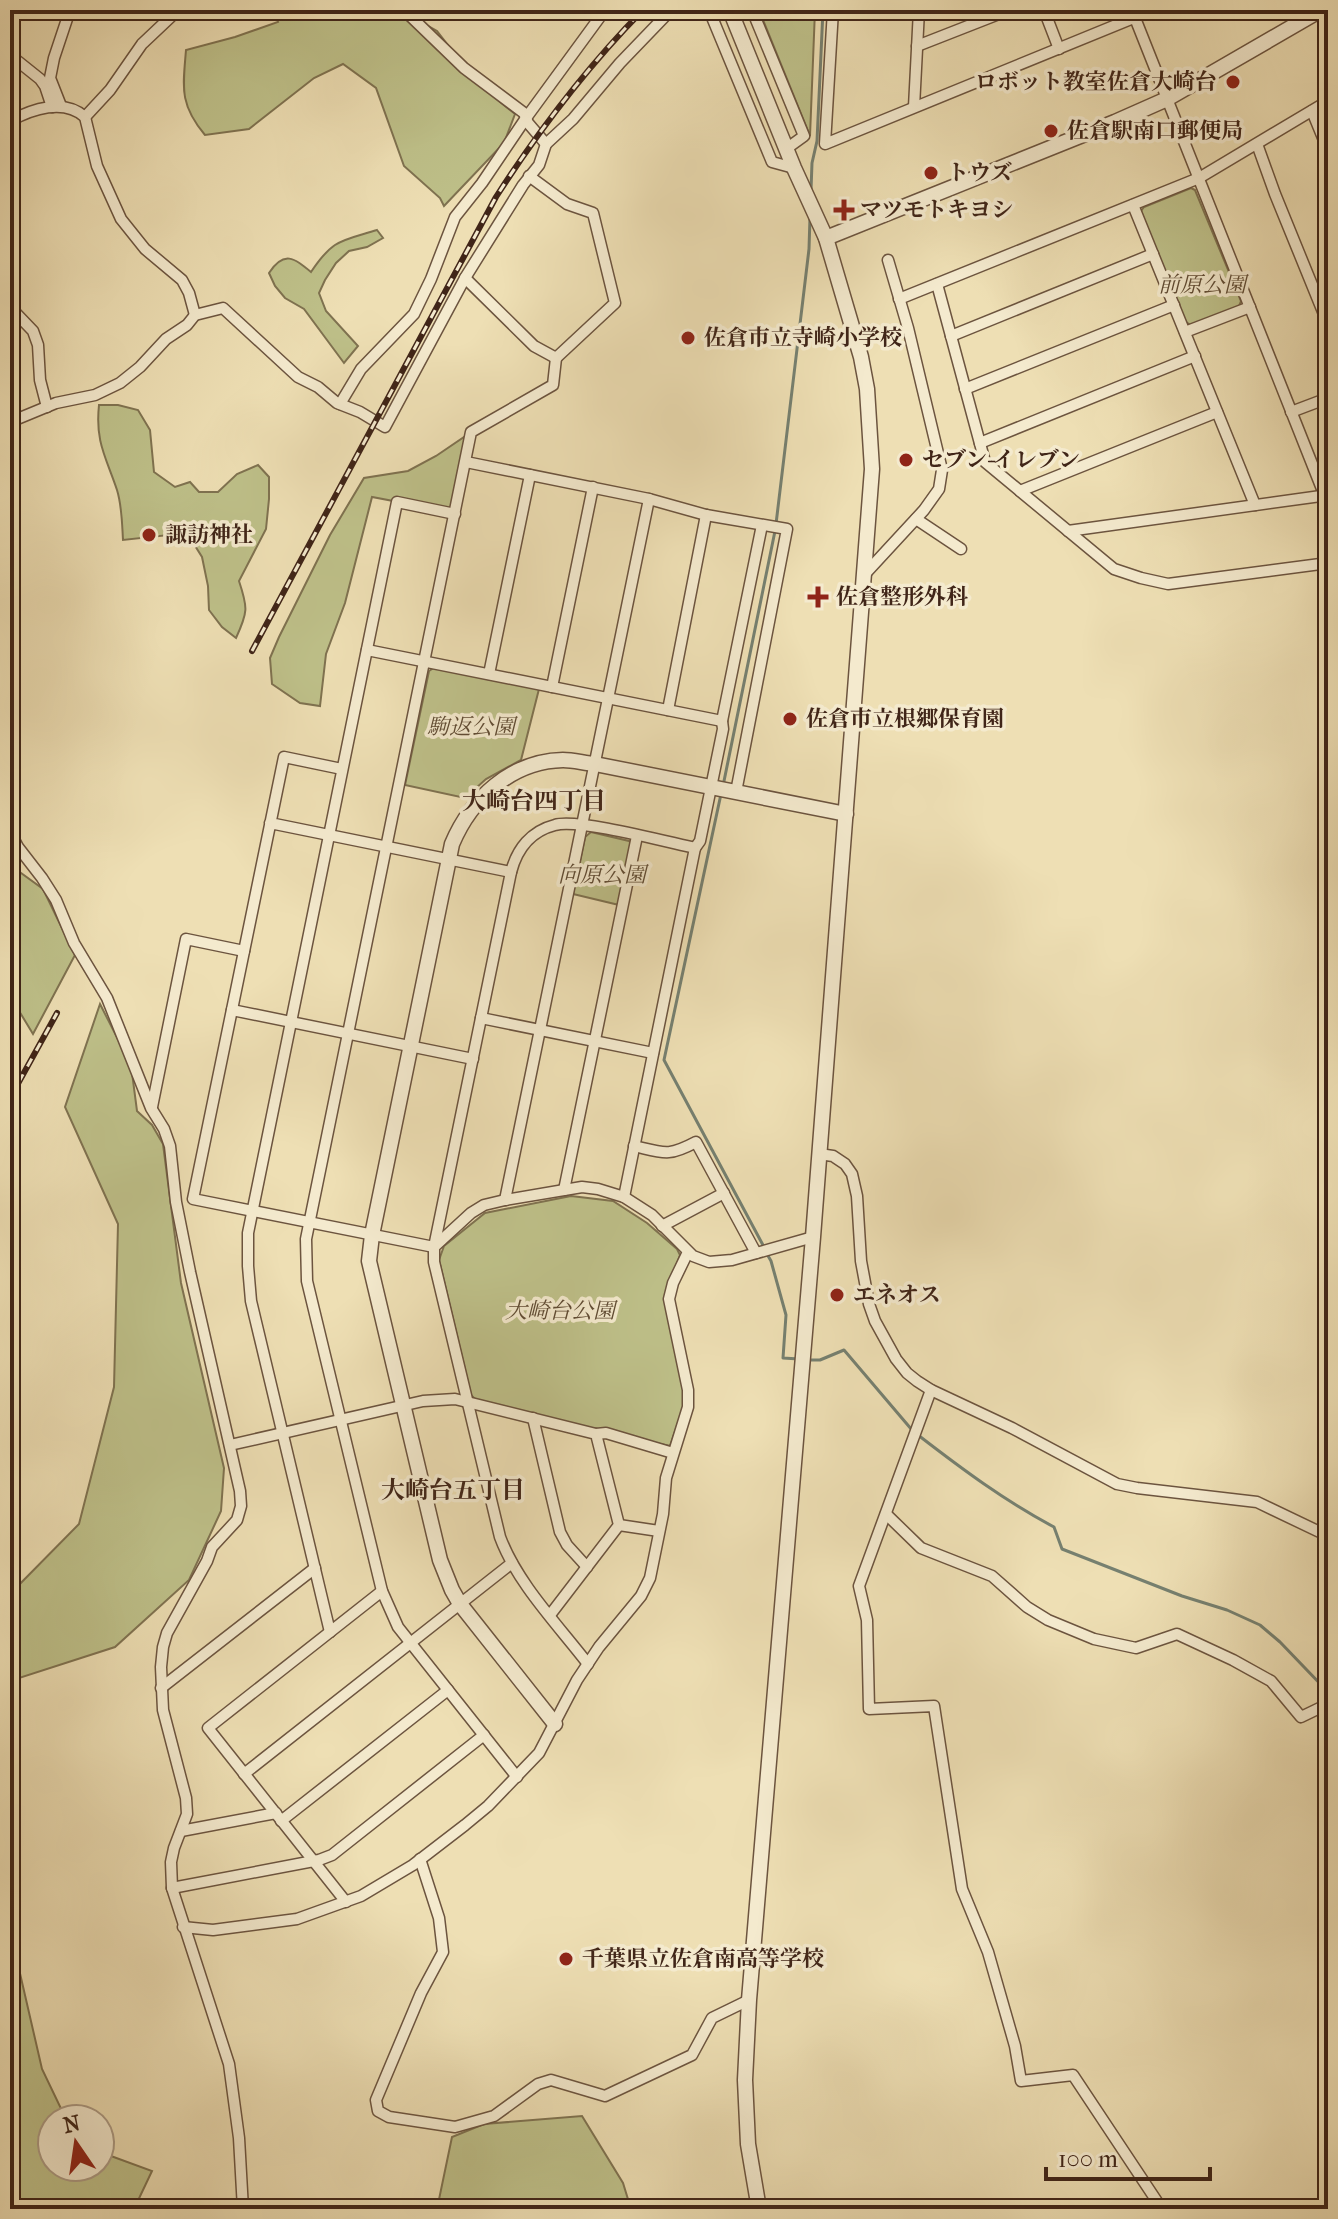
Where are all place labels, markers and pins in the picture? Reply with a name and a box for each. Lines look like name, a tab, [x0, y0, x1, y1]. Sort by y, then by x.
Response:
place label: ロボット教室佐倉大崎台	[975, 69, 1217, 95]
marker: ロボット教室佐倉大崎台	[1224, 73, 1242, 91]
place label: 佐倉駅南口郵便局	[1067, 118, 1243, 144]
marker: 佐倉駅南口郵便局	[1042, 122, 1060, 140]
place label: トウズ	[947, 160, 1012, 186]
marker: トウズ	[922, 164, 940, 182]
place label: マツモトキヨシ	[860, 197, 1013, 223]
marker: マツモトキヨシ	[835, 201, 853, 219]
place label: 佐倉市立寺崎小学校	[704, 325, 902, 351]
marker: 佐倉市立寺崎小学校	[679, 329, 697, 347]
place label: セブン-イレブン	[922, 447, 1080, 473]
marker: セブン-イレブン	[897, 451, 915, 469]
place label: 諏訪神社	[165, 522, 253, 548]
marker: 諏訪神社	[140, 526, 158, 544]
place label: 佐倉整形外科	[836, 584, 968, 610]
marker: 佐倉整形外科	[807, 586, 829, 608]
place label: 佐倉市立根郷保育園	[806, 706, 1004, 732]
marker: 佐倉市立根郷保育園	[781, 710, 799, 728]
place label: エネオス	[853, 1282, 941, 1308]
marker: エネオス	[828, 1286, 846, 1304]
place label: 千葉県立佐倉南高等学校	[582, 1946, 824, 1972]
marker: 千葉県立佐倉南高等学校	[557, 1950, 575, 1968]

